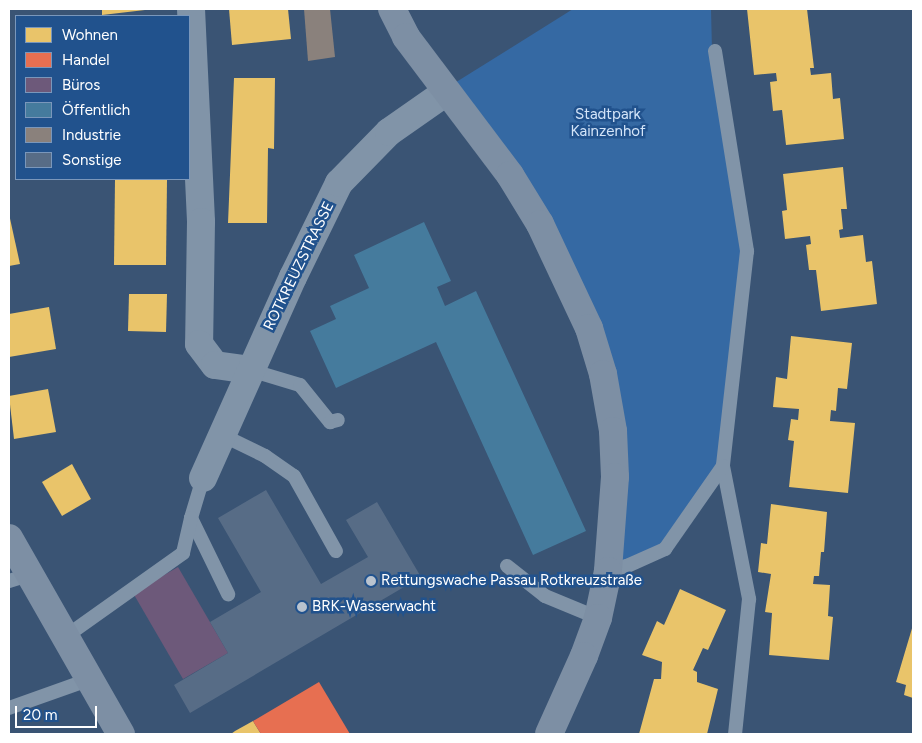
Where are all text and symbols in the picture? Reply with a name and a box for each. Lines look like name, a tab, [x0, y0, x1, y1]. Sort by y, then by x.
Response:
legend	[15, 15, 190, 180]
text: Wohnen	[62, 26, 118, 44]
text: Handel	[62, 51, 110, 69]
text: Büros	[62, 76, 100, 94]
text: Öffentlich	[62, 101, 130, 119]
park label: Stadtpark Kainzenhof	[570, 105, 646, 140]
text: Industrie	[62, 126, 121, 144]
text: Sonstige	[62, 151, 121, 169]
street label: ROTKREUZSTRASSE	[260, 199, 338, 333]
place label: Rettungswache Passau Rotkreuzstraße	[381, 572, 642, 590]
marker: Rettungswache Passau Rotkreuzstraße	[365, 575, 377, 587]
place label: BRK-Wasserwacht	[312, 598, 436, 616]
marker: BRK-Wasserwacht	[296, 601, 308, 613]
scale bar	[18, 696, 100, 728]
text: 20 m	[23, 706, 57, 724]

